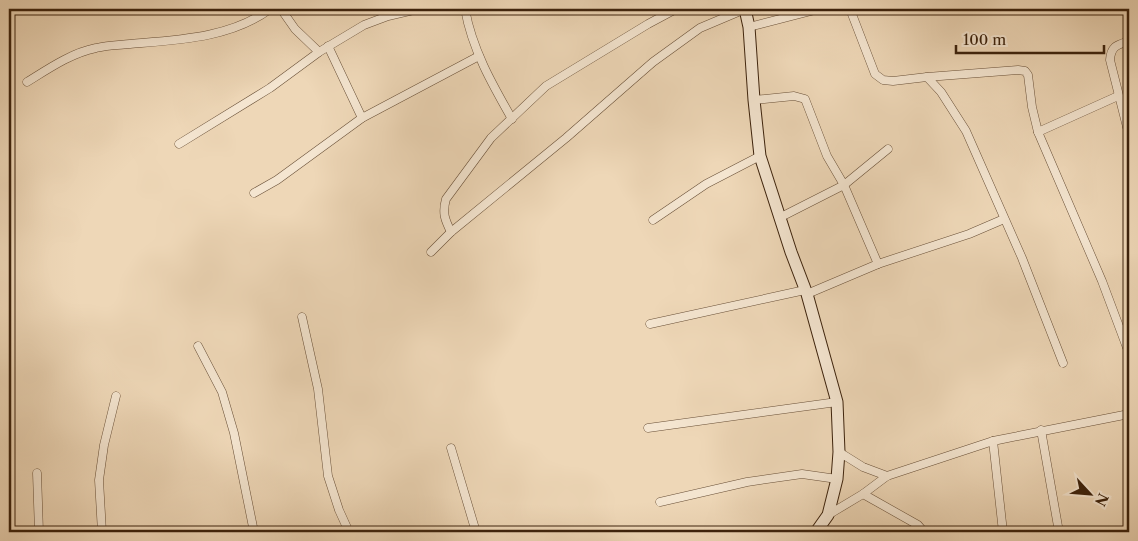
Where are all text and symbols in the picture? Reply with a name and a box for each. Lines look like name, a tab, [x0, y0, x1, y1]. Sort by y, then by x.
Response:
scale bar	[956, 22, 1103, 54]
text: 100 m	[963, 30, 1006, 49]
north arrow	[1066, 468, 1116, 518]
text: N	[1091, 490, 1112, 509]

